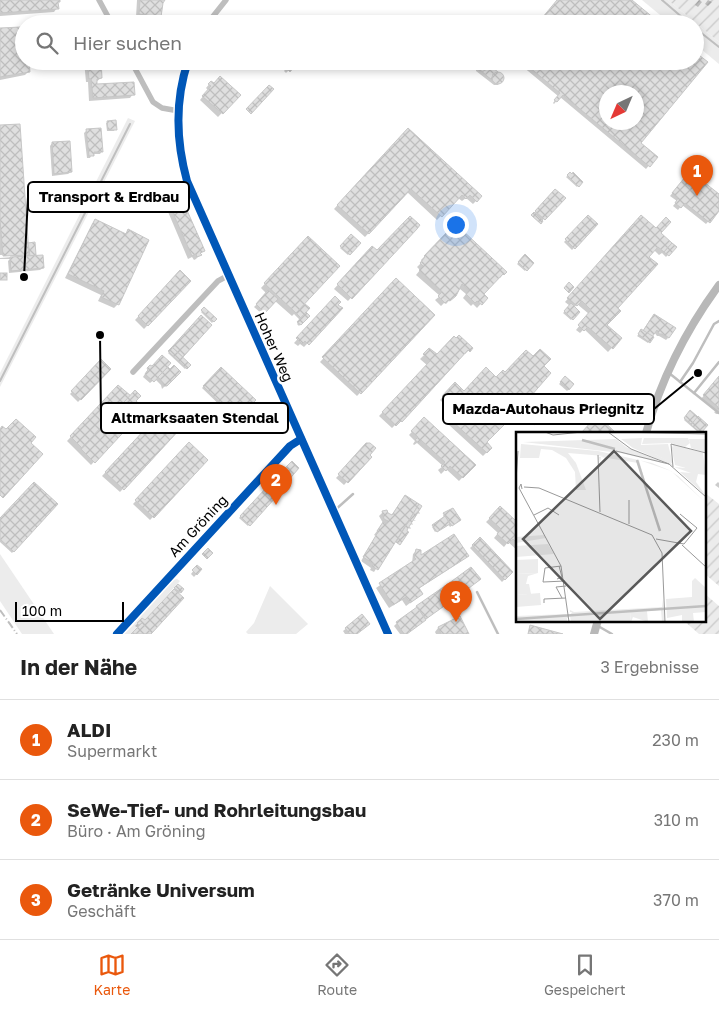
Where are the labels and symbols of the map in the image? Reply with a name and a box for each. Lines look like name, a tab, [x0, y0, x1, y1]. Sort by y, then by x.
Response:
north arrow	[599, 85, 644, 130]
pin: 1	[681, 155, 713, 196]
callout: Transport & Erdbau	[28, 182, 189, 212]
text: Transport & Erdbau	[39, 187, 179, 205]
your location	[443, 212, 469, 238]
street label: Hoher Weg	[252, 309, 297, 384]
callout: Mazda-Autohaus Priegnitz	[443, 394, 654, 424]
text: Mazda-Autohaus Priegnitz	[452, 399, 644, 417]
callout: Altmarksaaten Stendal	[101, 403, 288, 433]
text: Altmarksaaten Stendal	[111, 408, 279, 426]
inset map	[516, 432, 706, 622]
pin: 2	[260, 464, 292, 505]
street label: Am Gröning	[165, 491, 231, 560]
pin: 3	[440, 581, 472, 622]
scale bar	[15, 599, 124, 622]

